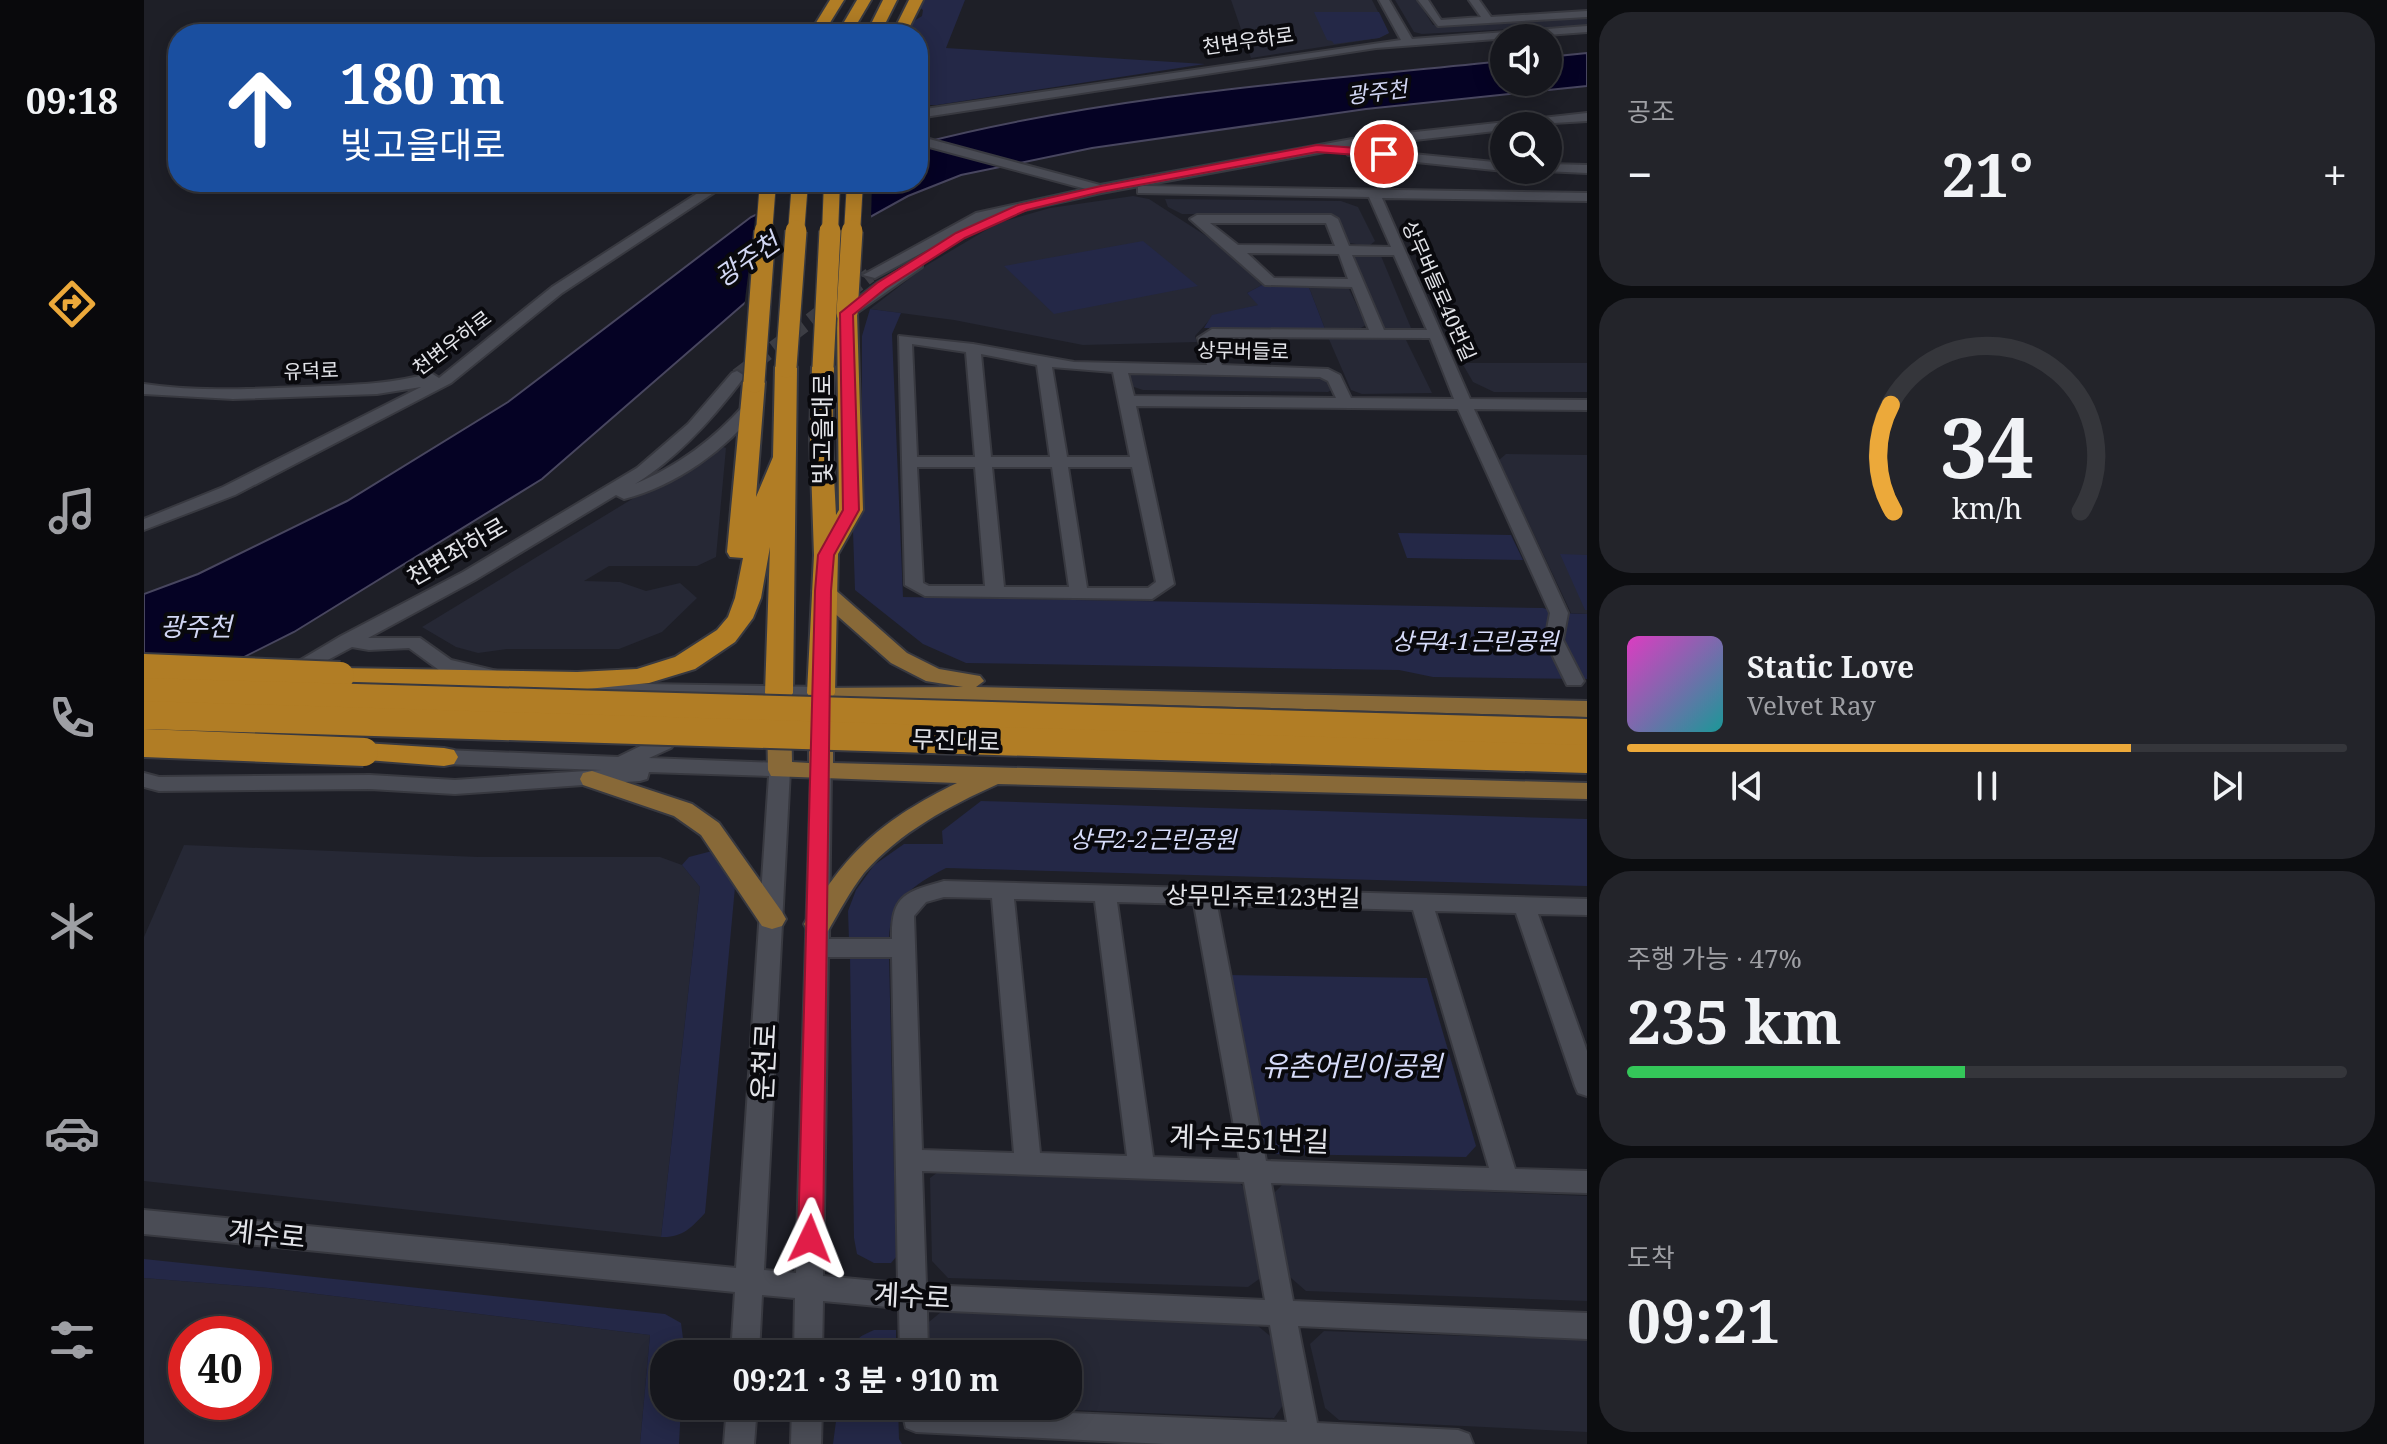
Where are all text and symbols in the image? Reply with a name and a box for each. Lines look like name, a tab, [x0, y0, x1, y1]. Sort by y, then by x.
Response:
street label: 천변우하로	[1200, 21, 1295, 60]
map controls	[1490, 24, 1562, 184]
button: sound	[1490, 24, 1562, 96]
text: 180 m	[340, 44, 505, 120]
icon: ahead	[208, 56, 312, 160]
water label: 광주천	[1345, 72, 1412, 110]
text: 09:18	[26, 76, 118, 125]
text: 공조	[1627, 93, 1675, 129]
button: search	[1490, 112, 1562, 184]
text: 빛고을대로	[340, 120, 506, 169]
pin	[1350, 120, 1418, 188]
icon: arrive	[1362, 132, 1406, 176]
text: 21°	[1942, 133, 2033, 215]
text: −	[1627, 144, 1652, 204]
text: +	[2322, 144, 2347, 204]
street label: 상무버들로40번길	[1396, 216, 1483, 365]
water label: 광주천	[707, 222, 789, 295]
icon: directions	[44, 276, 100, 332]
street label: 천변우하로	[407, 304, 497, 381]
street label: 상무버들로	[1197, 336, 1289, 365]
street label: 유덕로	[283, 356, 339, 385]
street label: 빛고을대로	[805, 374, 838, 484]
text: 34	[1940, 388, 2034, 501]
icon: music	[44, 483, 100, 539]
text: km/h	[1952, 488, 2022, 527]
street label: 천변좌하로	[400, 509, 512, 593]
water label: 광주천	[160, 608, 235, 644]
park label: 상무4-1근린공원	[1392, 624, 1560, 657]
text: Static Love	[1747, 646, 1914, 687]
text: Velvet Ray	[1747, 687, 1876, 723]
icon: phone	[44, 690, 100, 746]
street label: 무진대로	[911, 721, 1001, 758]
icon: previous	[1725, 764, 1769, 808]
icon: pause	[1965, 764, 2009, 808]
icon: next	[2205, 764, 2249, 808]
park label: 상무2-2근린공원	[1070, 822, 1238, 855]
street label: 상무민주로123번길	[1165, 877, 1361, 914]
icon: climate	[44, 898, 100, 954]
text: 주행 가능 · 47%	[1627, 940, 1802, 976]
text: 235 km	[1627, 980, 1842, 1062]
street label: 운천로	[742, 1022, 784, 1102]
park label: 유촌어린이공원	[1262, 1046, 1444, 1084]
icon: car	[44, 1105, 100, 1161]
street label: 계수로51번길	[1168, 1116, 1330, 1160]
position arrow	[768, 1197, 852, 1281]
street label: 계수로	[227, 1210, 308, 1256]
text: 도착	[1627, 1239, 1675, 1275]
street label: 계수로	[872, 1274, 952, 1316]
text: 09:21	[1627, 1279, 1781, 1361]
icon: filters	[44, 1312, 100, 1368]
speed limit sign: 40	[168, 1316, 272, 1420]
text: 09:21 · 3 분 · 910 m	[733, 1359, 999, 1400]

